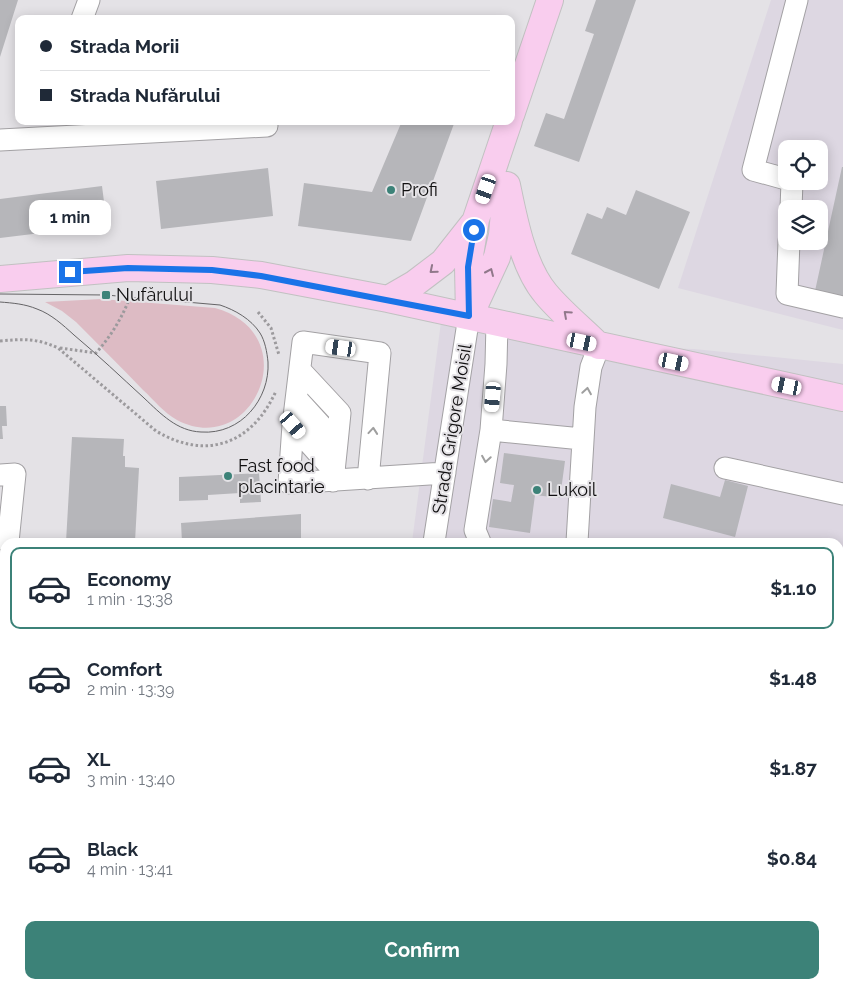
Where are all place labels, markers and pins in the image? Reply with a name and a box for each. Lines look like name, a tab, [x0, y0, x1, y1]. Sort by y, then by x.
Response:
place label: Profi	[401, 179, 438, 200]
marker: Profi	[385, 184, 397, 196]
place label: Nufărului	[116, 284, 193, 305]
marker: Nufărului	[100, 289, 112, 301]
place label: Fast food placintarie	[238, 455, 325, 497]
marker: Fast food placintarie	[222, 470, 234, 482]
place label: Lukoil	[547, 479, 597, 500]
marker: Lukoil	[531, 484, 543, 496]

